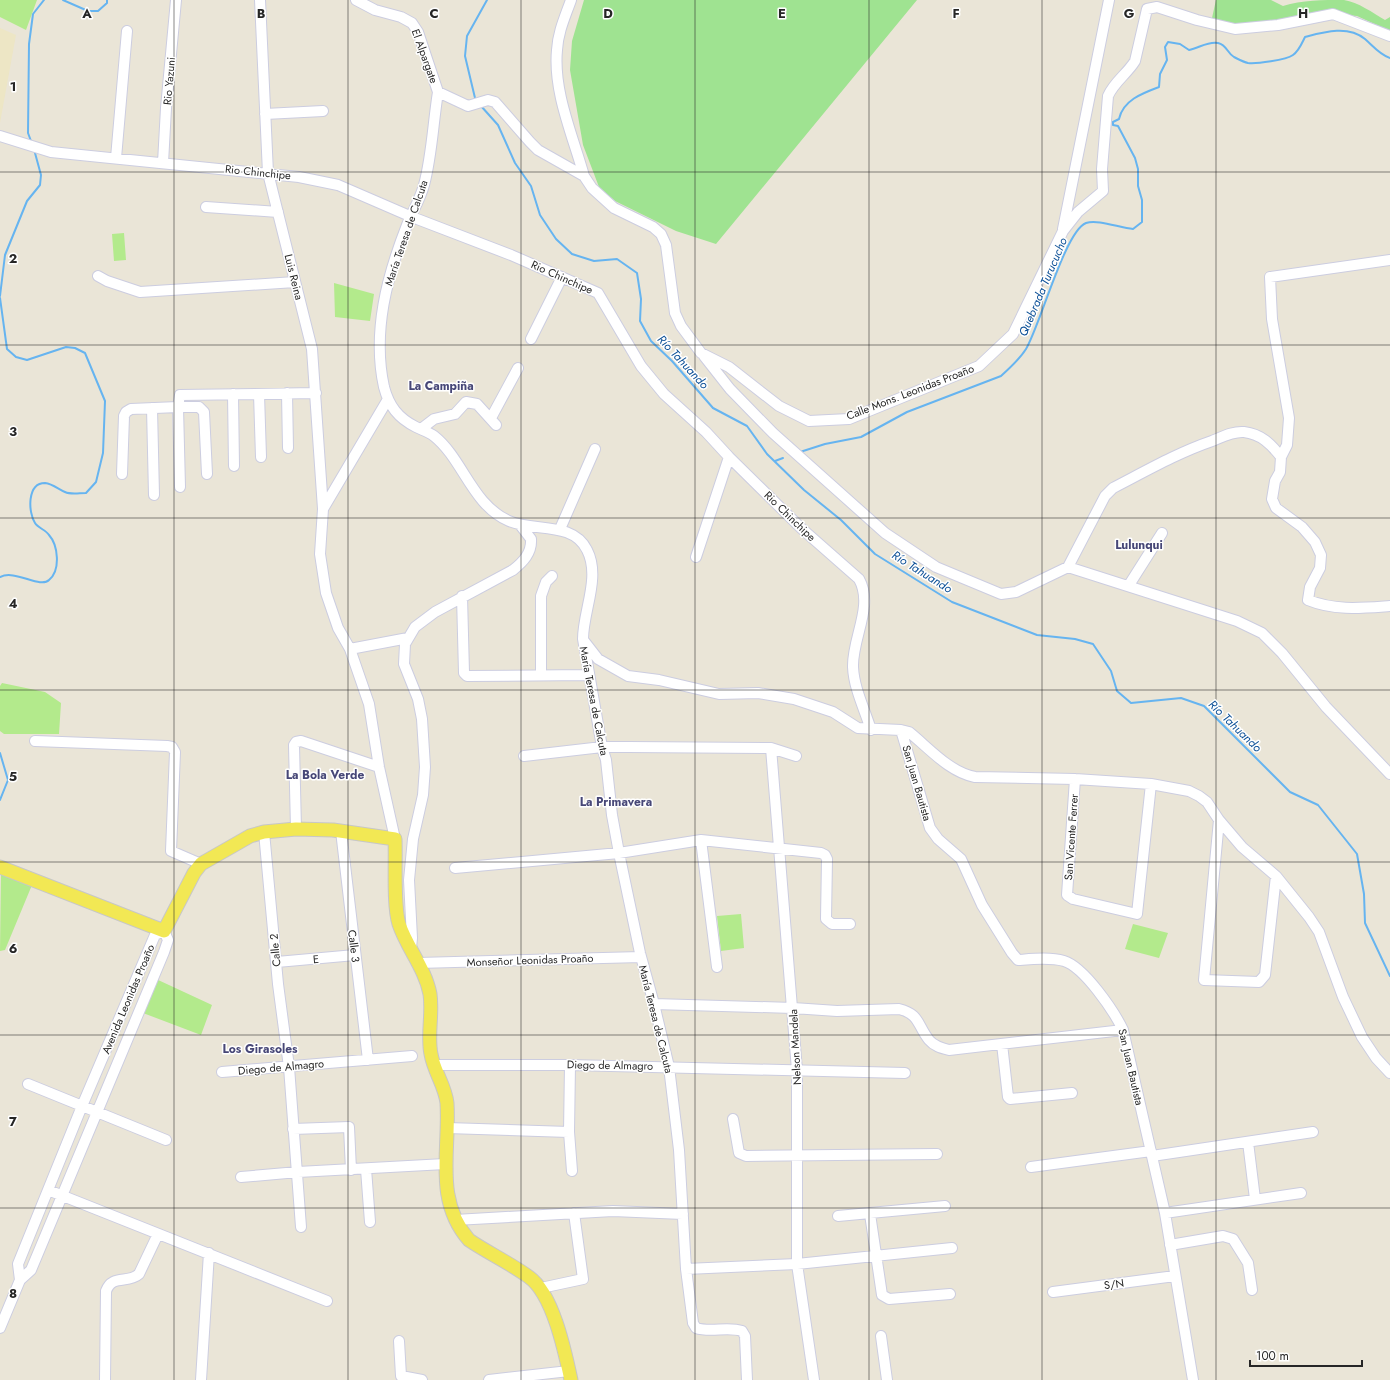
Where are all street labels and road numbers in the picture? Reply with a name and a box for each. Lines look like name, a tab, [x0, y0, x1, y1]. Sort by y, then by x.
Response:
street label: El Alpargate	[408, 27, 442, 86]
street label: Rio Yazuni	[159, 56, 179, 106]
street label: Rio Chinchipe	[224, 161, 292, 183]
street label: María Teresa de Calcuta	[380, 178, 432, 288]
street label: Luis Reina	[281, 252, 307, 302]
street label: Rio Chinchipe	[529, 256, 596, 298]
street label: Calle Mons. Leonidas Proaño	[844, 360, 976, 424]
street label: Rio Chinchipe	[761, 487, 820, 545]
street label: María Teresa de Calcuta	[576, 645, 612, 757]
street label: San Juan Bautista	[899, 743, 935, 823]
street label: San Vicente Ferrer	[1060, 793, 1082, 881]
street label: Calle 3	[344, 929, 364, 963]
street label: Calle 2	[266, 933, 284, 967]
street label: Avenida Leonidas Proaño	[98, 942, 158, 1056]
street label: Monseñor Leonidas Proaño	[466, 950, 594, 970]
street label: E	[312, 951, 320, 967]
street label: María Teresa de Calcuta	[635, 963, 677, 1075]
street label: Nelson Mandela	[785, 1009, 805, 1085]
street label: San Juan Bautista	[1114, 1027, 1148, 1107]
street label: Diego de Almagro	[237, 1055, 325, 1079]
street label: Diego de Almagro	[567, 1056, 653, 1074]
street label: S/N	[1103, 1275, 1125, 1293]

